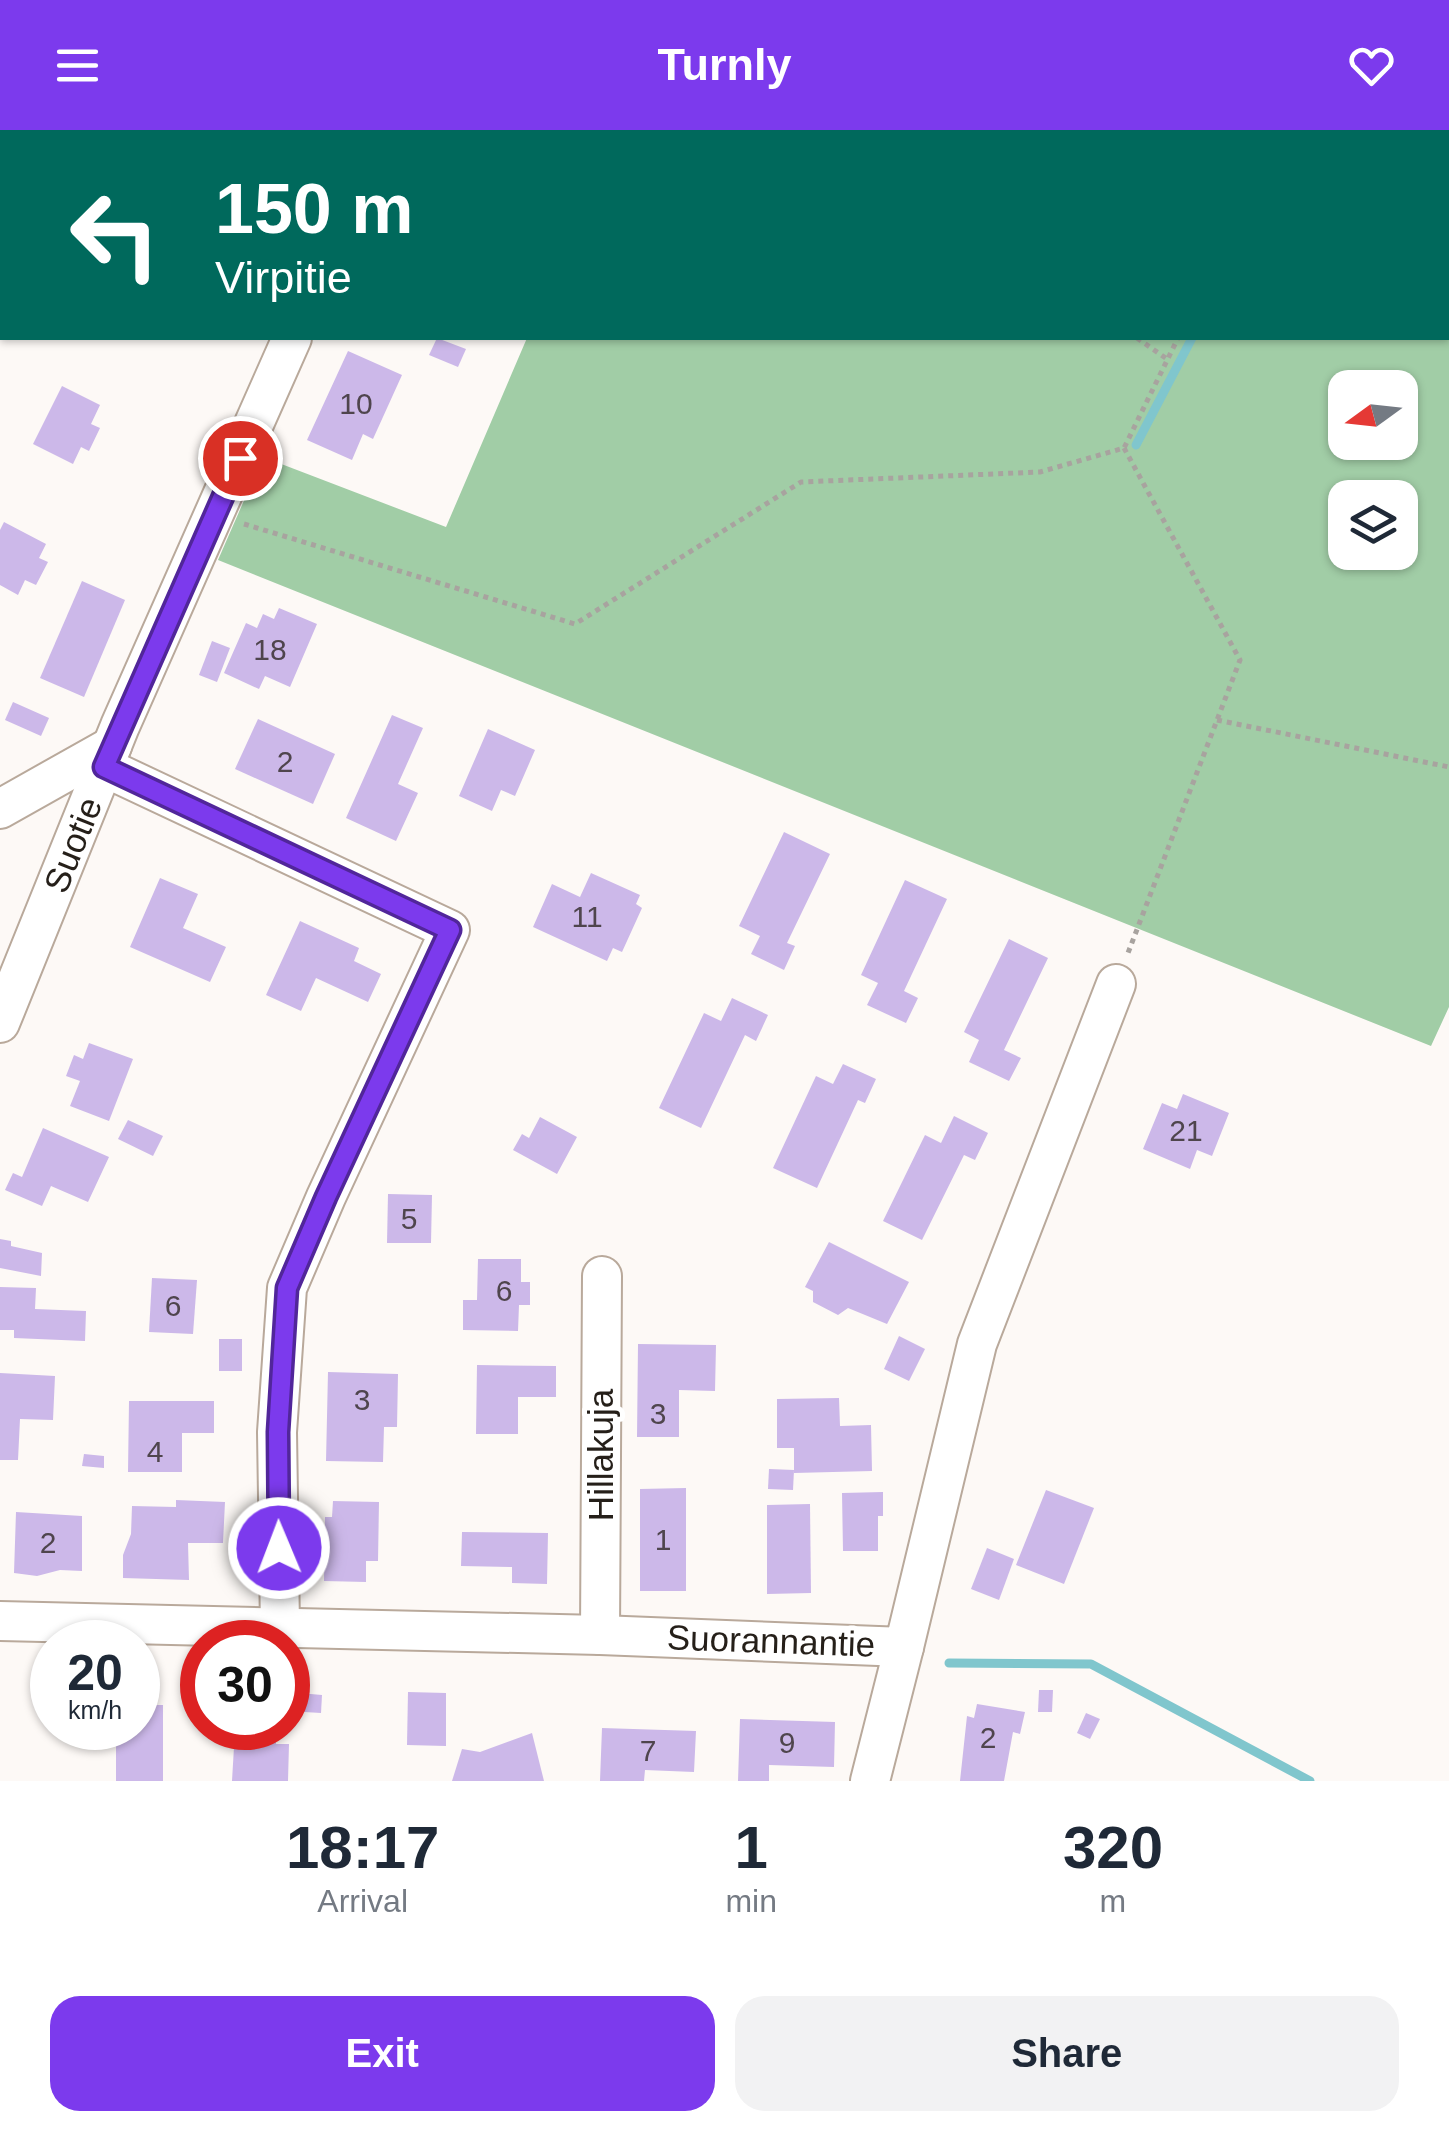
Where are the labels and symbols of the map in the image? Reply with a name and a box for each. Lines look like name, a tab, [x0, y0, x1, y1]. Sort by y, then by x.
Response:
north arrow	[1328, 370, 1418, 460]
house number: 10	[339, 387, 373, 420]
pin	[198, 416, 283, 501]
house number: 18	[253, 633, 287, 666]
house number: 2	[277, 745, 293, 778]
street label: Suotie	[36, 791, 109, 898]
house number: 11	[571, 900, 603, 933]
house number: 21	[1169, 1114, 1203, 1147]
house number: 5	[401, 1202, 417, 1235]
house number: 6	[496, 1274, 512, 1307]
house number: 6	[165, 1289, 181, 1322]
house number: 3	[354, 1383, 370, 1416]
street label: Hillakuja	[581, 1388, 620, 1521]
house number: 3	[650, 1397, 666, 1430]
house number: 4	[147, 1435, 163, 1468]
position arrow	[227, 1496, 331, 1600]
house number: 1	[655, 1523, 671, 1556]
house number: 2	[40, 1526, 56, 1559]
street label: Suorannantie	[666, 1617, 876, 1664]
speed limit sign: 30	[180, 1620, 310, 1750]
house number: 2	[980, 1721, 996, 1754]
house number: 9	[779, 1726, 795, 1759]
house number: 7	[640, 1734, 656, 1767]

